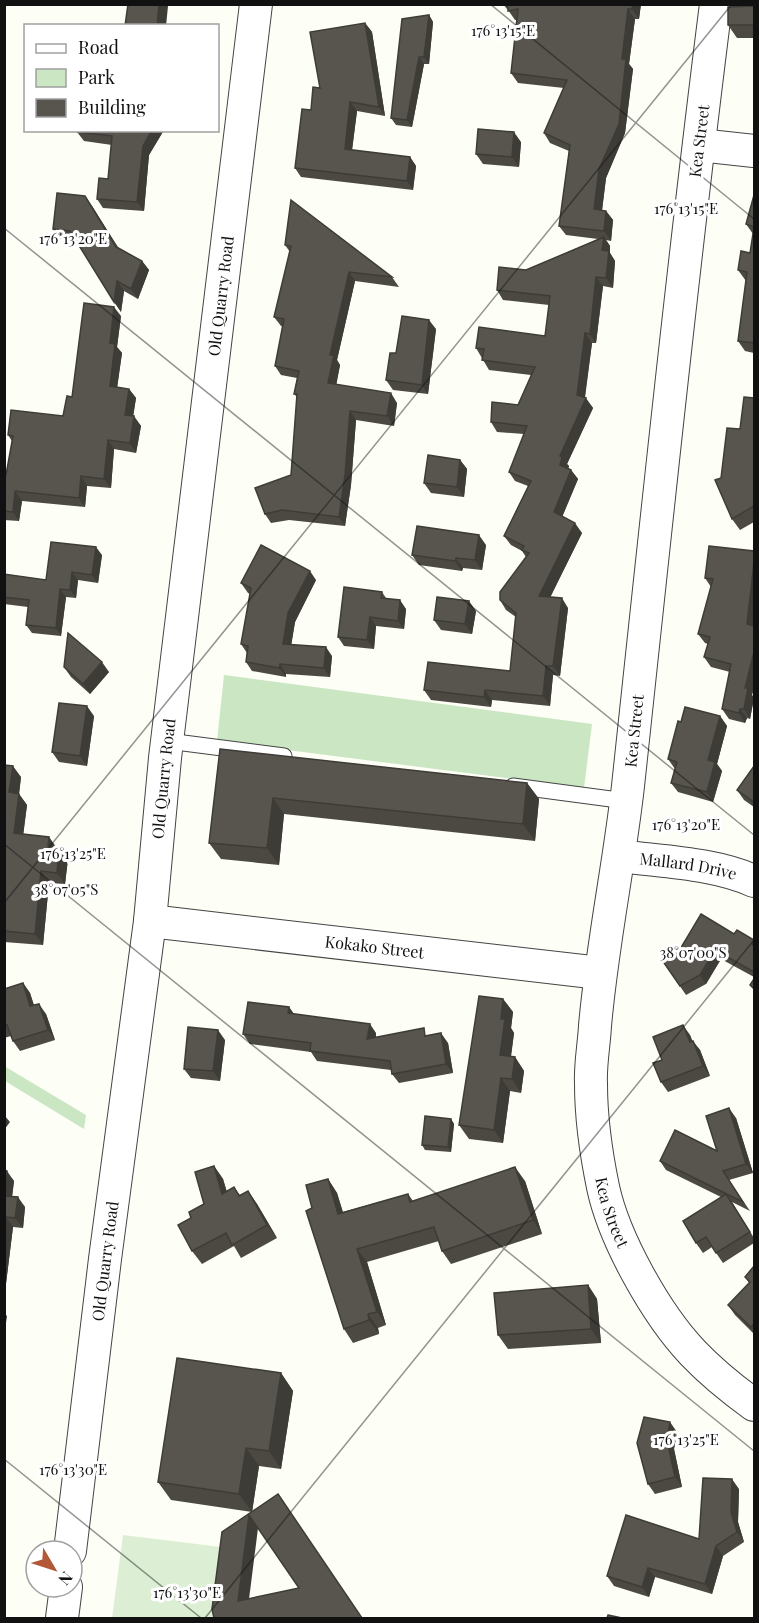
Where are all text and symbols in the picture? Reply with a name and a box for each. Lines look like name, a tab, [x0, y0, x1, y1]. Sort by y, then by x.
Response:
text: 176°13'15"E	[471, 20, 535, 40]
legend	[24, 24, 219, 132]
text: Road	[78, 35, 119, 59]
text: Park	[78, 65, 115, 89]
text: Building	[78, 95, 146, 119]
street label: Kea Street	[684, 103, 713, 179]
text: 176°13'15"E	[654, 198, 718, 218]
text: 176°13'20"E	[39, 228, 107, 248]
street label: Old Quarry Road	[203, 235, 238, 357]
street label: Kea Street	[619, 693, 648, 768]
street label: Old Quarry Road	[147, 717, 180, 840]
text: 176°13'20"E	[652, 814, 720, 834]
text: 176°13'25"E	[40, 843, 106, 863]
street label: Mallard Drive	[639, 847, 740, 884]
text: 38°07'05"S	[34, 879, 98, 899]
street label: Kokako Street	[324, 930, 426, 963]
text: 38°07'00"S	[659, 942, 727, 962]
street label: Kea Street	[591, 1175, 634, 1251]
street label: Old Quarry Road	[87, 1200, 123, 1322]
text: 176°13'25"E	[653, 1429, 719, 1449]
text: 176°13'30"E	[39, 1459, 107, 1479]
north arrow	[24, 1539, 84, 1599]
text: N	[54, 1568, 78, 1590]
text: 176°13'30"E	[153, 1582, 221, 1602]

